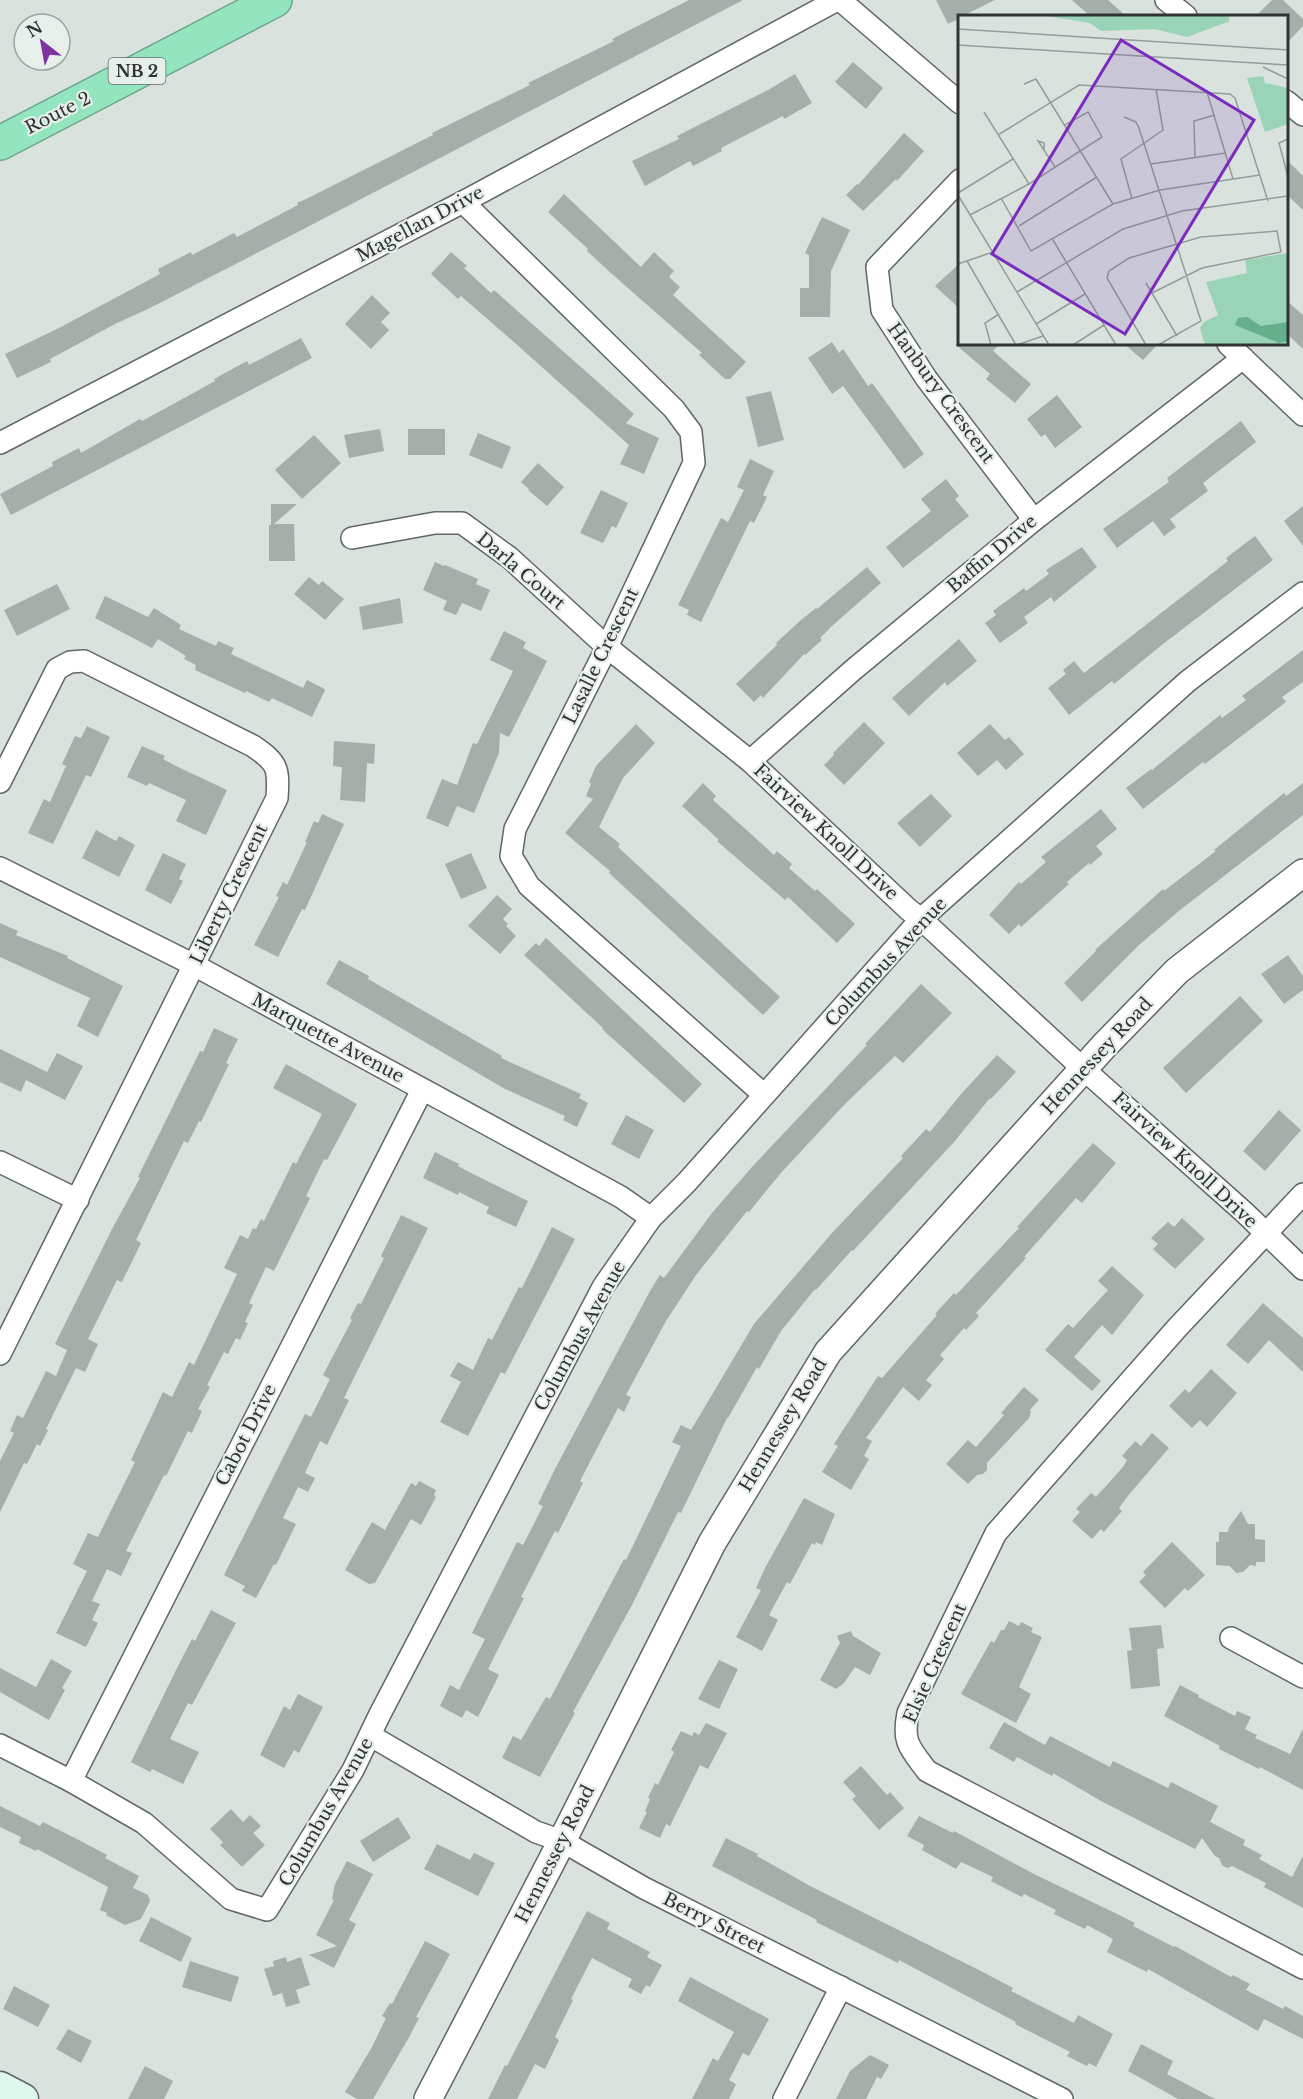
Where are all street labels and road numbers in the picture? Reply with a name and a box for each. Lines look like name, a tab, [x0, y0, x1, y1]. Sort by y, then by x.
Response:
road number: NB 2	[108, 58, 166, 84]
street label: Route 2	[21, 87, 95, 139]
street label: Magellan Drive	[352, 181, 488, 267]
street label: Hanbury Crescent	[883, 319, 999, 468]
street label: Baffin Drive	[943, 510, 1041, 598]
street label: Darla Court	[472, 528, 570, 615]
street label: Lasalle Crescent	[558, 584, 644, 728]
street label: Fairview Knoll Drive	[749, 759, 903, 905]
street label: Liberty Crescent	[186, 820, 273, 968]
street label: Columbus Avenue	[821, 893, 951, 1031]
street label: Marquette Avenue	[248, 989, 408, 1087]
street label: Hennessey Road	[1037, 993, 1157, 1119]
street label: Fairview Knoll Drive	[1108, 1087, 1262, 1233]
street label: Columbus Avenue	[530, 1257, 630, 1415]
street label: Hennessey Road	[734, 1354, 832, 1496]
street label: Cabot Drive	[211, 1380, 281, 1490]
street label: Elsie Crescent	[899, 1599, 971, 1726]
street label: Columbus Avenue	[274, 1734, 378, 1890]
street label: Hennessey Road	[511, 1781, 599, 1927]
street label: Berry Street	[659, 1888, 769, 1958]

